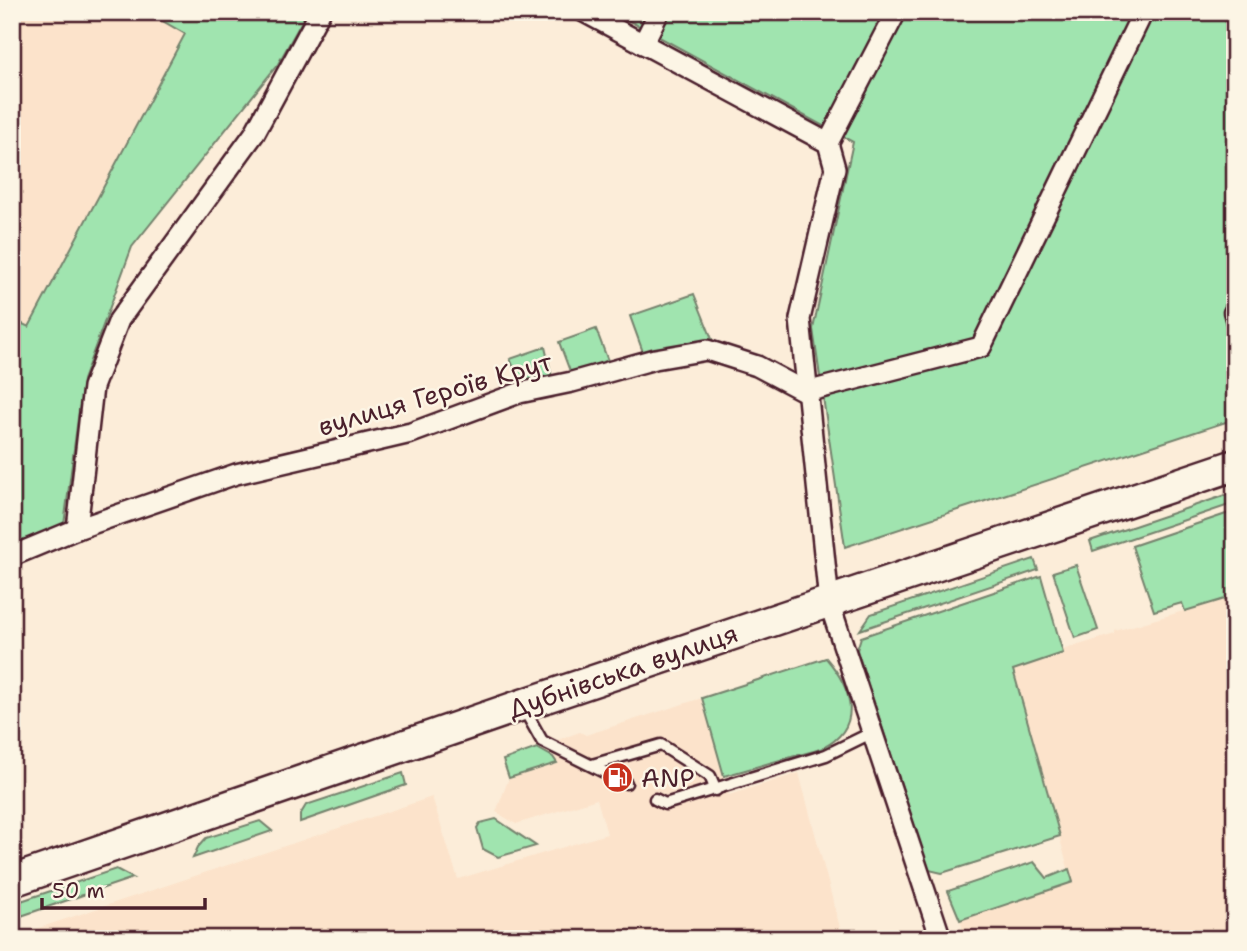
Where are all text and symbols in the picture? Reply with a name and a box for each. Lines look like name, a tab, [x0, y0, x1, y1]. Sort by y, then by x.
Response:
street label: вулиця Героїв Крут	[314, 343, 557, 444]
street label: Дубнівська вулиця	[503, 615, 742, 726]
place label: ANP	[641, 760, 695, 795]
fuel station icon: ANP	[601, 761, 635, 795]
scale bar	[42, 867, 205, 911]
text: 50 m	[52, 877, 105, 905]

